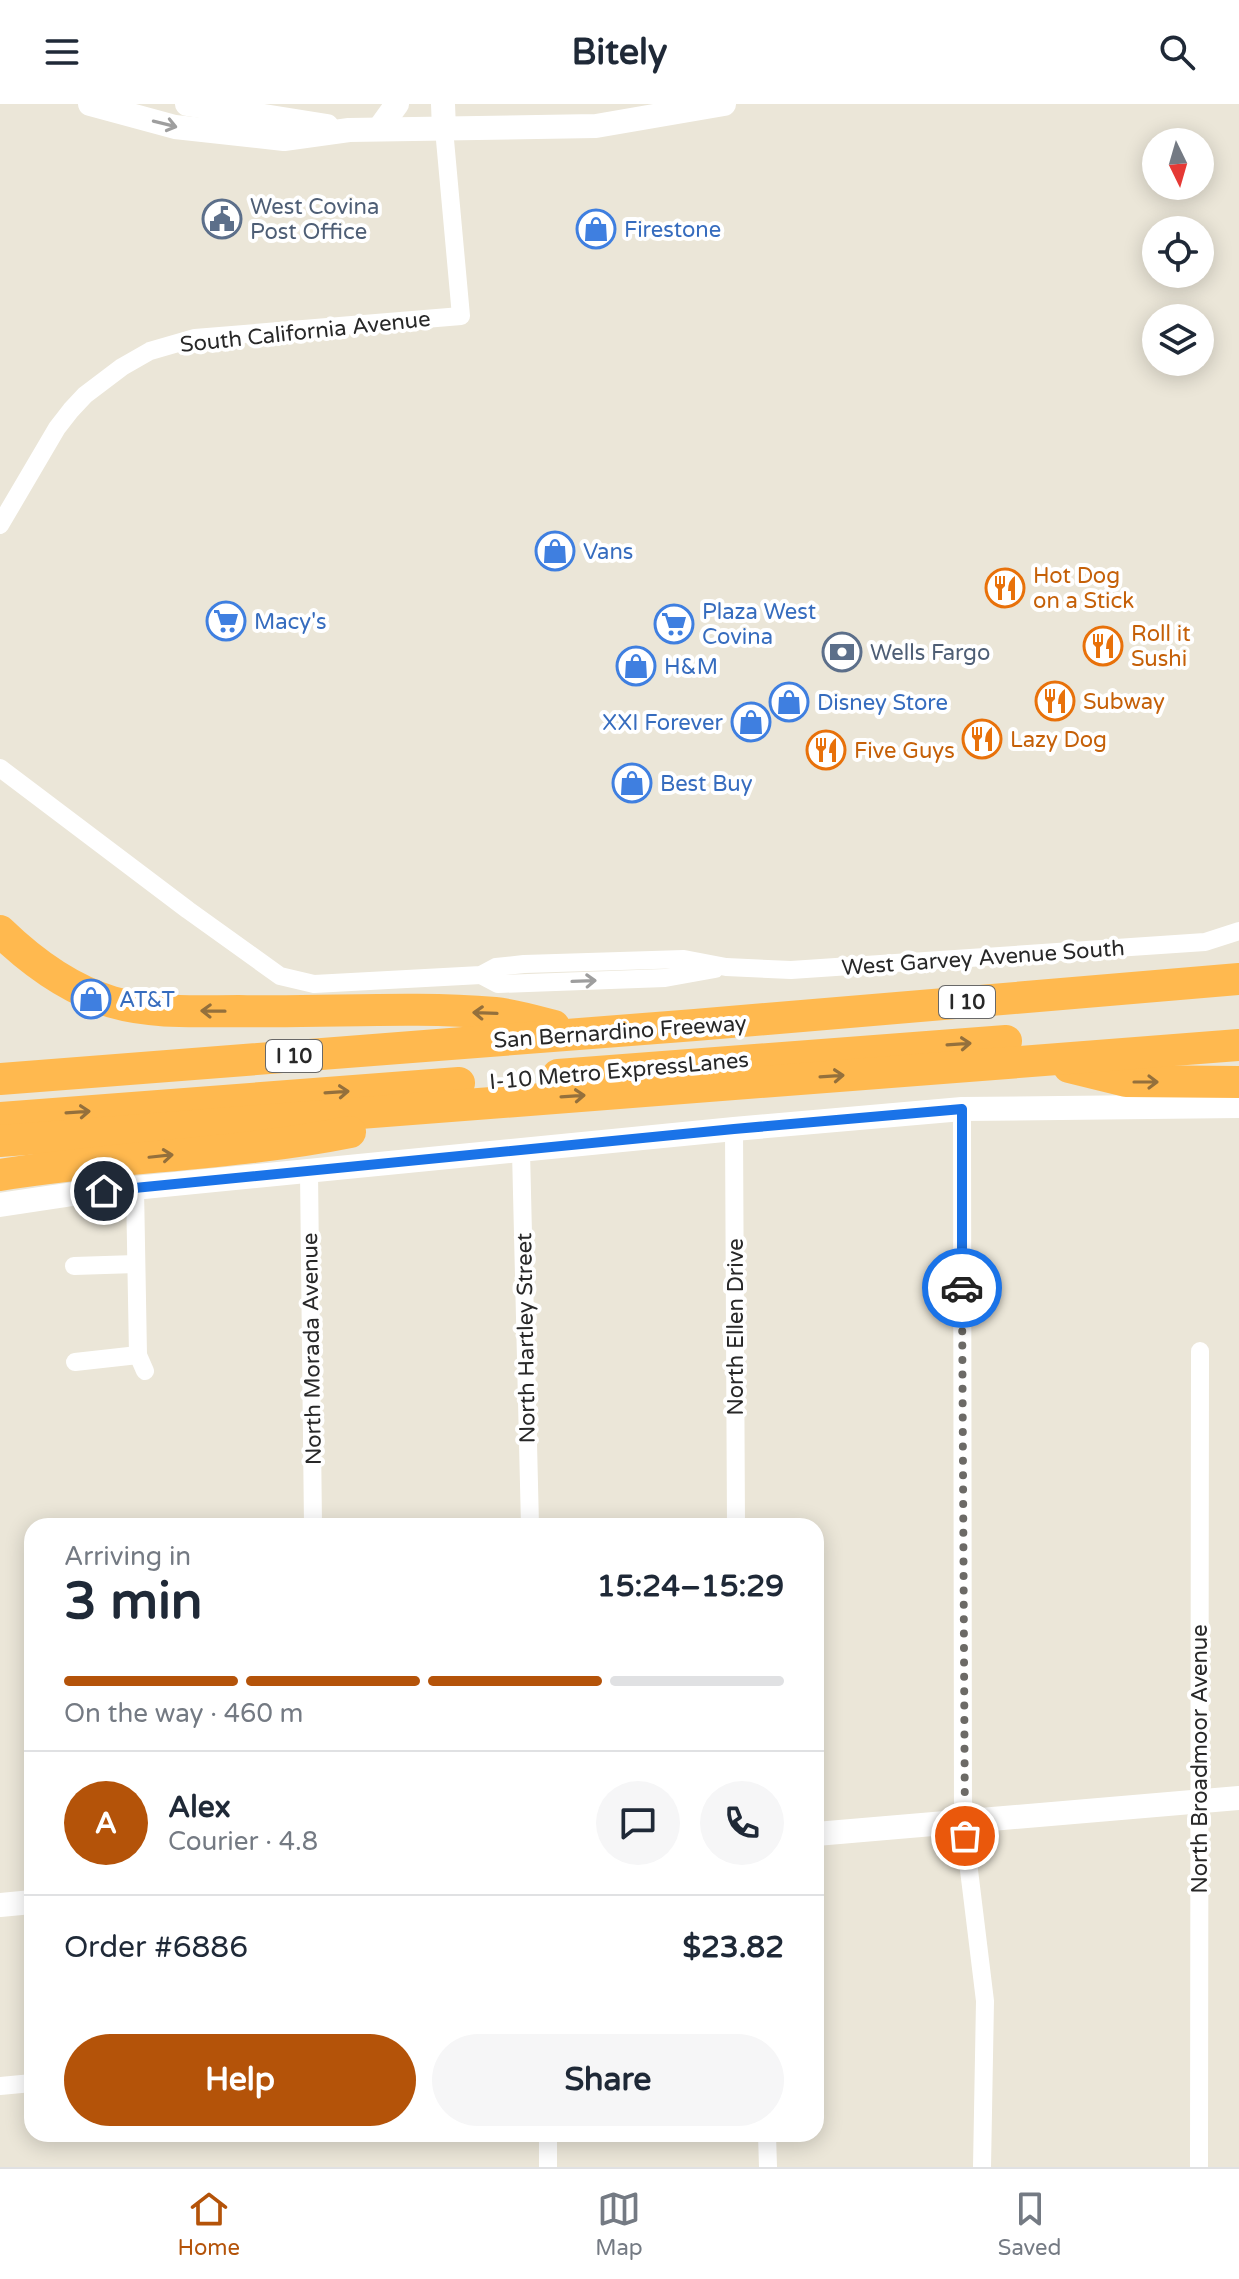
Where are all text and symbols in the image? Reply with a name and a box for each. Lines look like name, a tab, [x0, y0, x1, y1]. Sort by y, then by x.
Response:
icon: menu	[40, 30, 84, 74]
icon: search	[1155, 30, 1199, 74]
text: Bitely	[572, 31, 667, 74]
one-way arrow	[151, 117, 177, 132]
north arrow	[1142, 128, 1214, 200]
map controls	[1142, 128, 1214, 376]
place label: West Covina Post Office	[250, 194, 379, 245]
public building icon: West Covina Post Office	[201, 198, 243, 240]
shop icon: Firestone	[575, 208, 617, 250]
button: locate	[1142, 216, 1214, 288]
place label: Firestone	[624, 217, 721, 243]
button: layers	[1142, 304, 1214, 376]
street label: South California Avenue	[179, 306, 432, 358]
shop icon: Vans	[534, 530, 576, 572]
place label: Vans	[583, 539, 633, 565]
place label: Hot Dog on a Stick	[1033, 563, 1134, 614]
restaurant icon: Hot Dog on a Stick	[984, 567, 1026, 609]
place label: Plaza West Covina	[702, 599, 816, 650]
supermarket icon: Macy's	[205, 600, 247, 642]
supermarket icon: Plaza West Covina	[653, 603, 695, 645]
place label: Macy's	[254, 609, 327, 635]
place label: Roll it Sushi	[1131, 621, 1191, 672]
restaurant icon: Roll it Sushi	[1082, 625, 1124, 667]
bank icon: Wells Fargo	[821, 631, 863, 673]
place label: Wells Fargo	[870, 640, 990, 666]
shop icon: H&M	[615, 645, 657, 687]
place label: H&M	[664, 654, 718, 680]
restaurant icon: Subway	[1034, 680, 1076, 722]
shop icon: Disney Store	[768, 681, 810, 723]
place label: Subway	[1083, 689, 1165, 715]
place label: Disney Store	[817, 690, 948, 716]
shop icon: XXI Forever	[730, 701, 772, 743]
place label: XXI Forever	[602, 710, 724, 736]
restaurant icon: Lazy Dog	[961, 718, 1003, 760]
place label: Lazy Dog	[1010, 727, 1107, 753]
restaurant icon: Five Guys	[805, 729, 847, 771]
place label: Five Guys	[854, 738, 955, 764]
shop icon: Best Buy	[611, 762, 653, 804]
place label: Best Buy	[660, 771, 753, 797]
street label: West Garvey Avenue South	[841, 935, 1125, 981]
one-way arrow	[570, 974, 597, 989]
shop icon: AT&T	[70, 978, 112, 1020]
road number: I 10	[939, 986, 995, 1018]
place label: AT&T	[119, 987, 176, 1013]
one-way arrow	[200, 1003, 227, 1019]
one-way arrow	[472, 1006, 499, 1021]
street label: San Bernardino Freeway	[493, 1010, 748, 1054]
one-way arrow	[945, 1036, 972, 1051]
road number: I 10	[266, 1040, 322, 1072]
street label: I-10 Metro ExpressLanes	[488, 1047, 750, 1095]
one-way arrow	[818, 1068, 845, 1083]
one-way arrow	[1132, 1074, 1159, 1089]
one-way arrow	[323, 1084, 350, 1099]
one-way arrow	[559, 1088, 586, 1103]
one-way arrow	[64, 1105, 91, 1120]
one-way arrow	[147, 1148, 174, 1163]
pin	[70, 1157, 138, 1225]
icon: home	[82, 1169, 126, 1213]
street label: North Hartley Street	[511, 1232, 541, 1444]
street label: North Morada Avenue	[297, 1233, 327, 1465]
street label: North Ellen Drive	[723, 1238, 749, 1416]
courier	[922, 1248, 1002, 1328]
icon: car	[940, 1266, 984, 1310]
text: Arriving in	[64, 1541, 191, 1572]
text: 15:24–15:29	[597, 1568, 784, 1605]
text: 3 min	[64, 1570, 203, 1633]
street label: North Broadmoor Avenue	[1187, 1624, 1213, 1894]
text: On the way · 460 m	[64, 1698, 303, 1729]
button: chat	[596, 1781, 680, 1865]
button: phone	[700, 1781, 784, 1865]
text: Alex	[168, 1789, 231, 1826]
pin	[931, 1802, 999, 1870]
text: A	[95, 1805, 117, 1842]
icon: bag	[943, 1814, 987, 1858]
text: Courier · 4.8	[168, 1826, 318, 1857]
text: Order #6886	[64, 1929, 248, 1966]
text: $23.82	[683, 1929, 784, 1966]
button: Help	[64, 2034, 416, 2126]
button: Share	[432, 2034, 784, 2126]
tab: Home	[178, 2187, 240, 2261]
tab: Map	[595, 2187, 643, 2261]
tab: Saved	[998, 2187, 1061, 2261]

